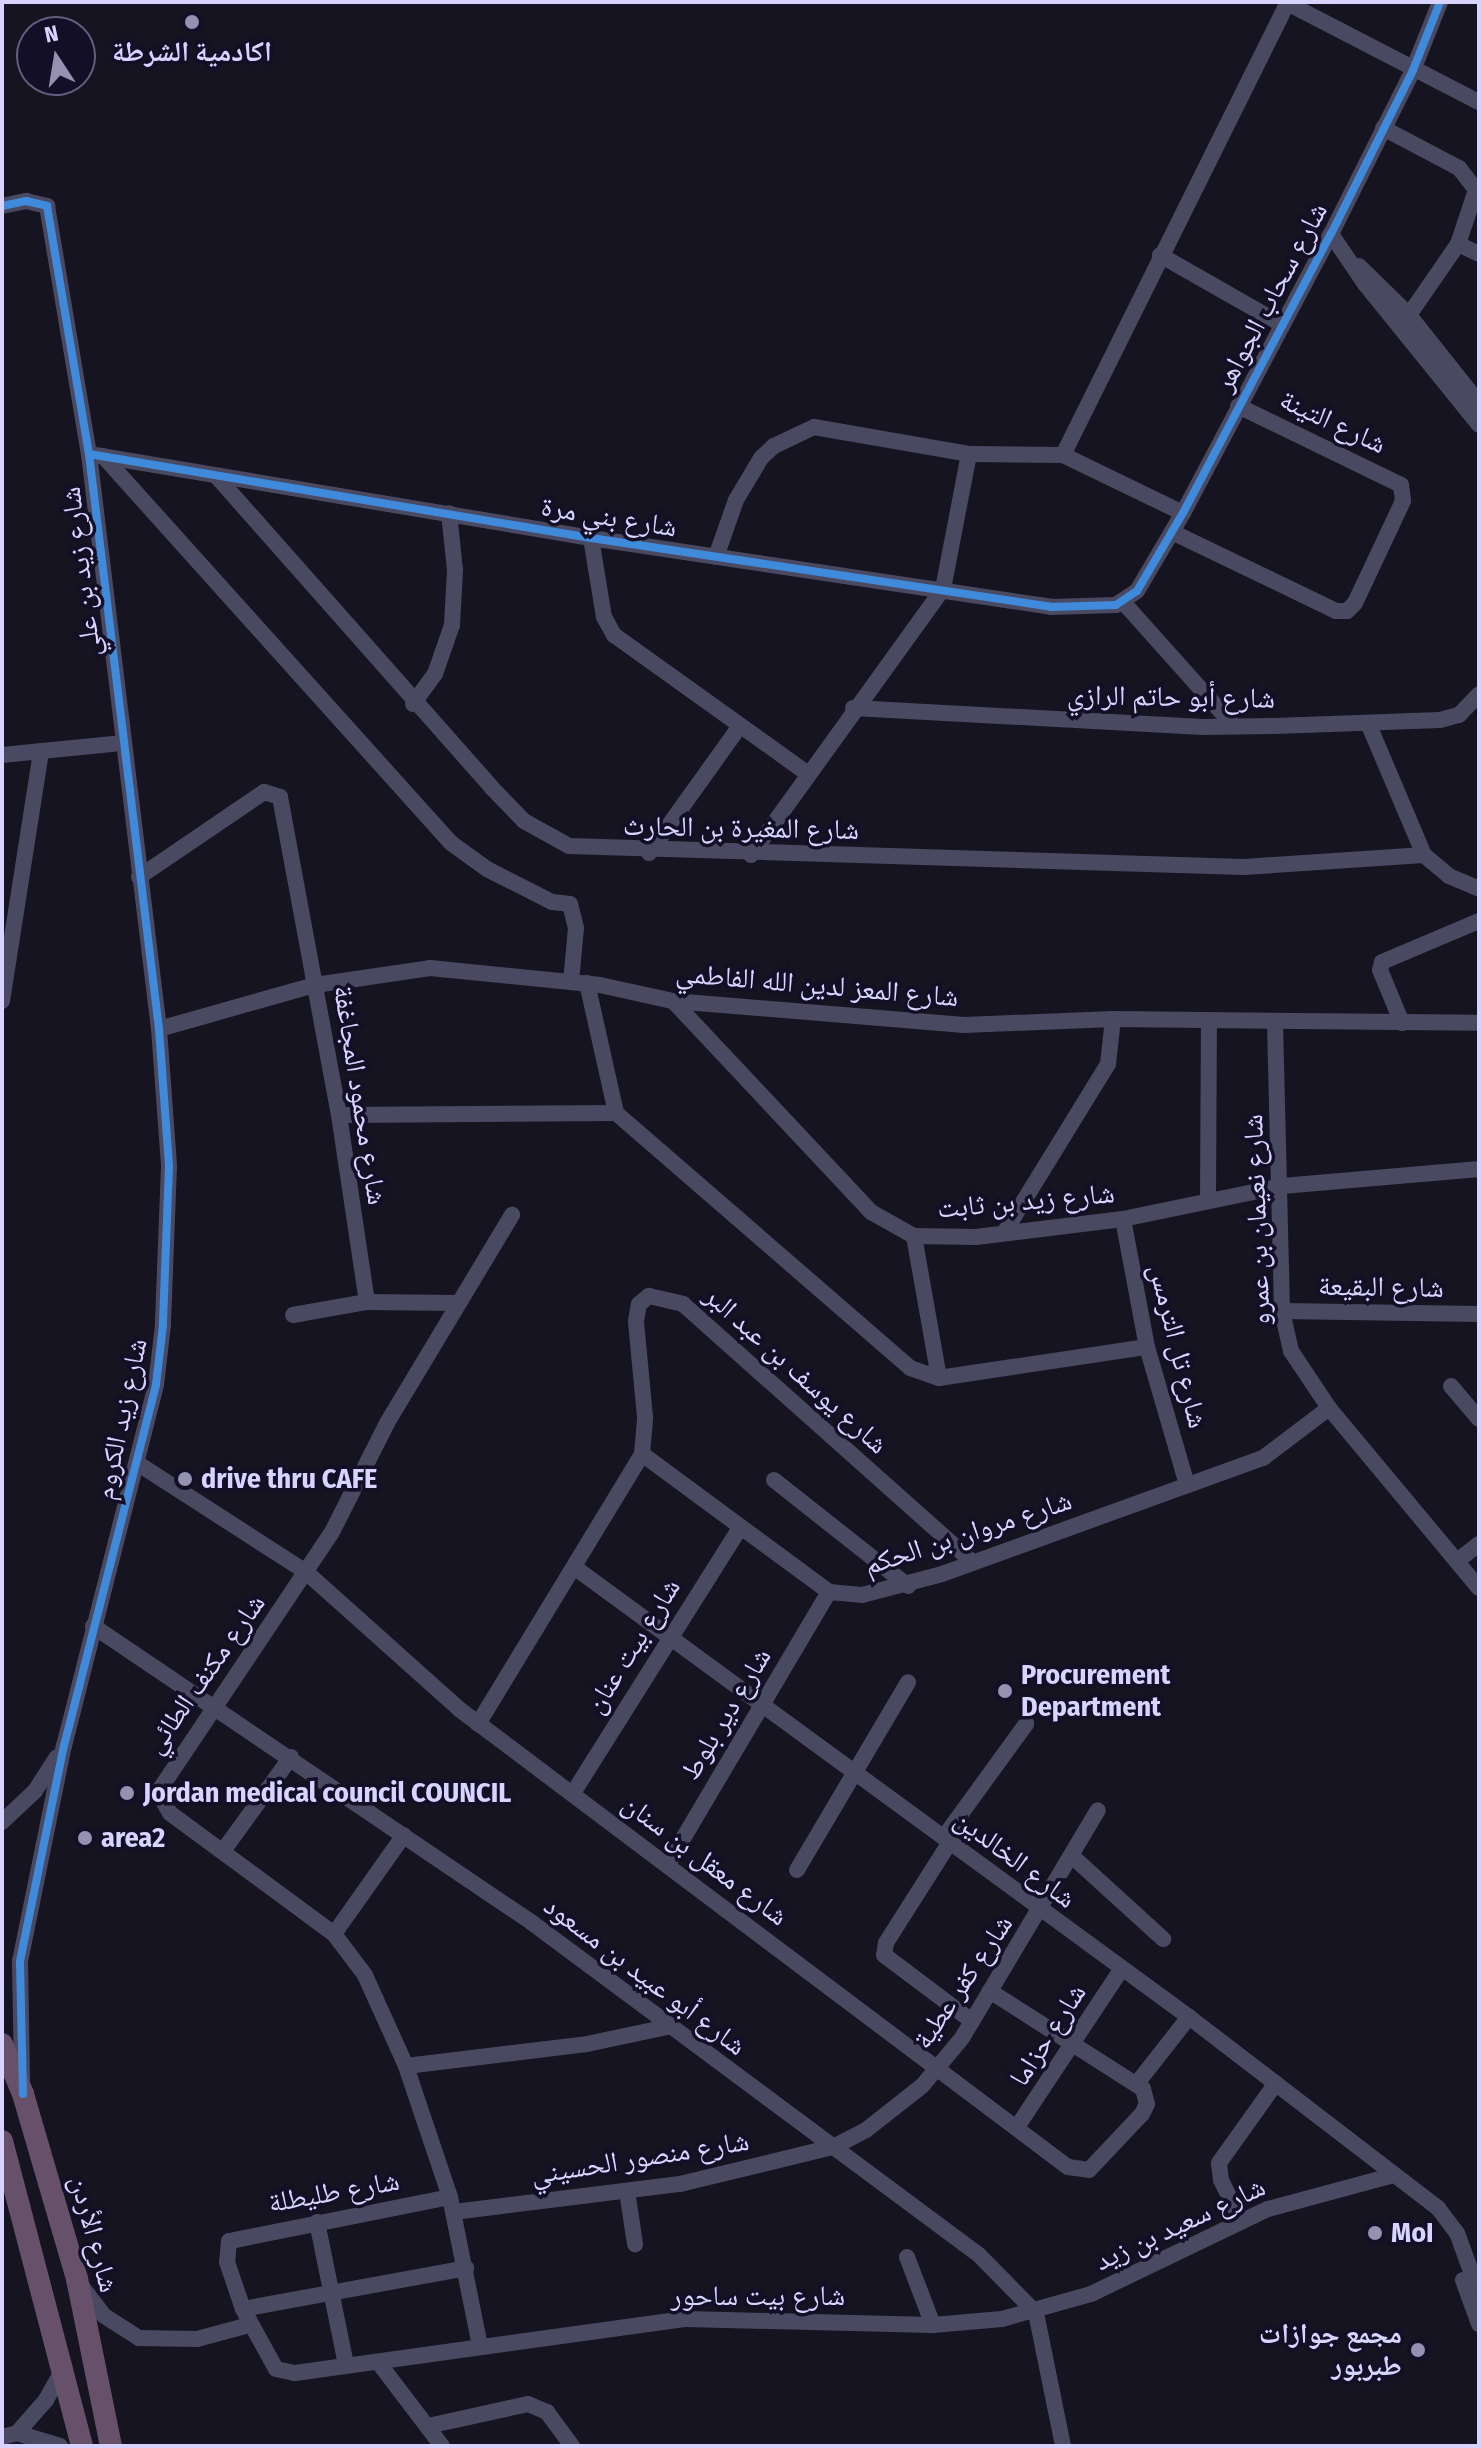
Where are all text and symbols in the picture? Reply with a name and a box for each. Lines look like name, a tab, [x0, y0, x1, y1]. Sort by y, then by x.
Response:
marker: اكادمية الشرطة	[183, 13, 201, 31]
north arrow	[16, 16, 96, 96]
text: N	[42, 19, 61, 49]
place label: اكادمية الشرطة	[112, 35, 272, 69]
street label: شارع سحاب الجواهر	[1207, 197, 1335, 397]
street label: شارع التينة	[1275, 383, 1391, 461]
street label: شارع زيد بن علي	[54, 485, 108, 659]
street label: شارع بني مرة	[539, 490, 679, 544]
street label: شارع أبو حاتم الرازي	[1067, 678, 1275, 716]
street label: شارع المغيرة بن الحارث	[623, 809, 859, 847]
street label: شارع المعز لدين الله الفاطمي	[674, 956, 960, 1014]
street label: شارع محمود المجاغفة	[326, 983, 394, 1207]
street label: شارع نعيمان بن عمرو	[1237, 1114, 1277, 1326]
street label: شارع زيد بن ثابت	[936, 1177, 1116, 1225]
street label: شارع تل الترمس	[1141, 1261, 1215, 1431]
street label: شارع البقيعة	[1318, 1269, 1444, 1305]
street label: شارع يوسف بن عبد البر	[697, 1279, 895, 1461]
street label: شارع زيد الكروم	[88, 1335, 154, 1503]
place label: drive thru CAFE	[201, 1462, 377, 1496]
marker: drive thru CAFE	[176, 1470, 194, 1488]
street label: شارع مروان بن الحكم	[860, 1484, 1076, 1582]
street label: شارع بيت عنان	[578, 1572, 688, 1720]
street label: شارع مكنف الطائي	[138, 1588, 272, 1760]
street label: شارع دير بلوط	[673, 1642, 779, 1786]
place label: Procurement Department	[1021, 1658, 1170, 1724]
marker: Procurement Department	[996, 1682, 1014, 1700]
place label: Jordan medical council COUNCIL	[143, 1776, 511, 1810]
marker: Jordan medical council COUNCIL	[118, 1784, 136, 1802]
street label: شارع معقل بن سنان	[615, 1787, 795, 1933]
street label: شارع الخالدين	[948, 1802, 1082, 1916]
place label: area2	[101, 1821, 165, 1855]
marker: area2	[76, 1829, 94, 1847]
street label: شارع أبو عبيد بن مسعود	[537, 1889, 753, 2063]
street label: شارع كفر عطية	[906, 1909, 1020, 2055]
street label: شارع حزاما	[1002, 1977, 1094, 2093]
street label: شارع منصور الحسيني	[529, 2124, 751, 2192]
street label: شارع طليطلة	[266, 2164, 402, 2220]
street label: شارع سعيد بن زيد	[1089, 2170, 1271, 2278]
street label: شارع الأردن	[62, 2172, 126, 2296]
place label: MoI	[1391, 2216, 1434, 2250]
marker: MoI	[1366, 2224, 1384, 2242]
street label: شارع بيت ساحور	[671, 2279, 845, 2313]
place label: مجمع جوازات طبربور	[1259, 2317, 1402, 2383]
marker: مجمع جوازات طبربور	[1409, 2341, 1427, 2359]

